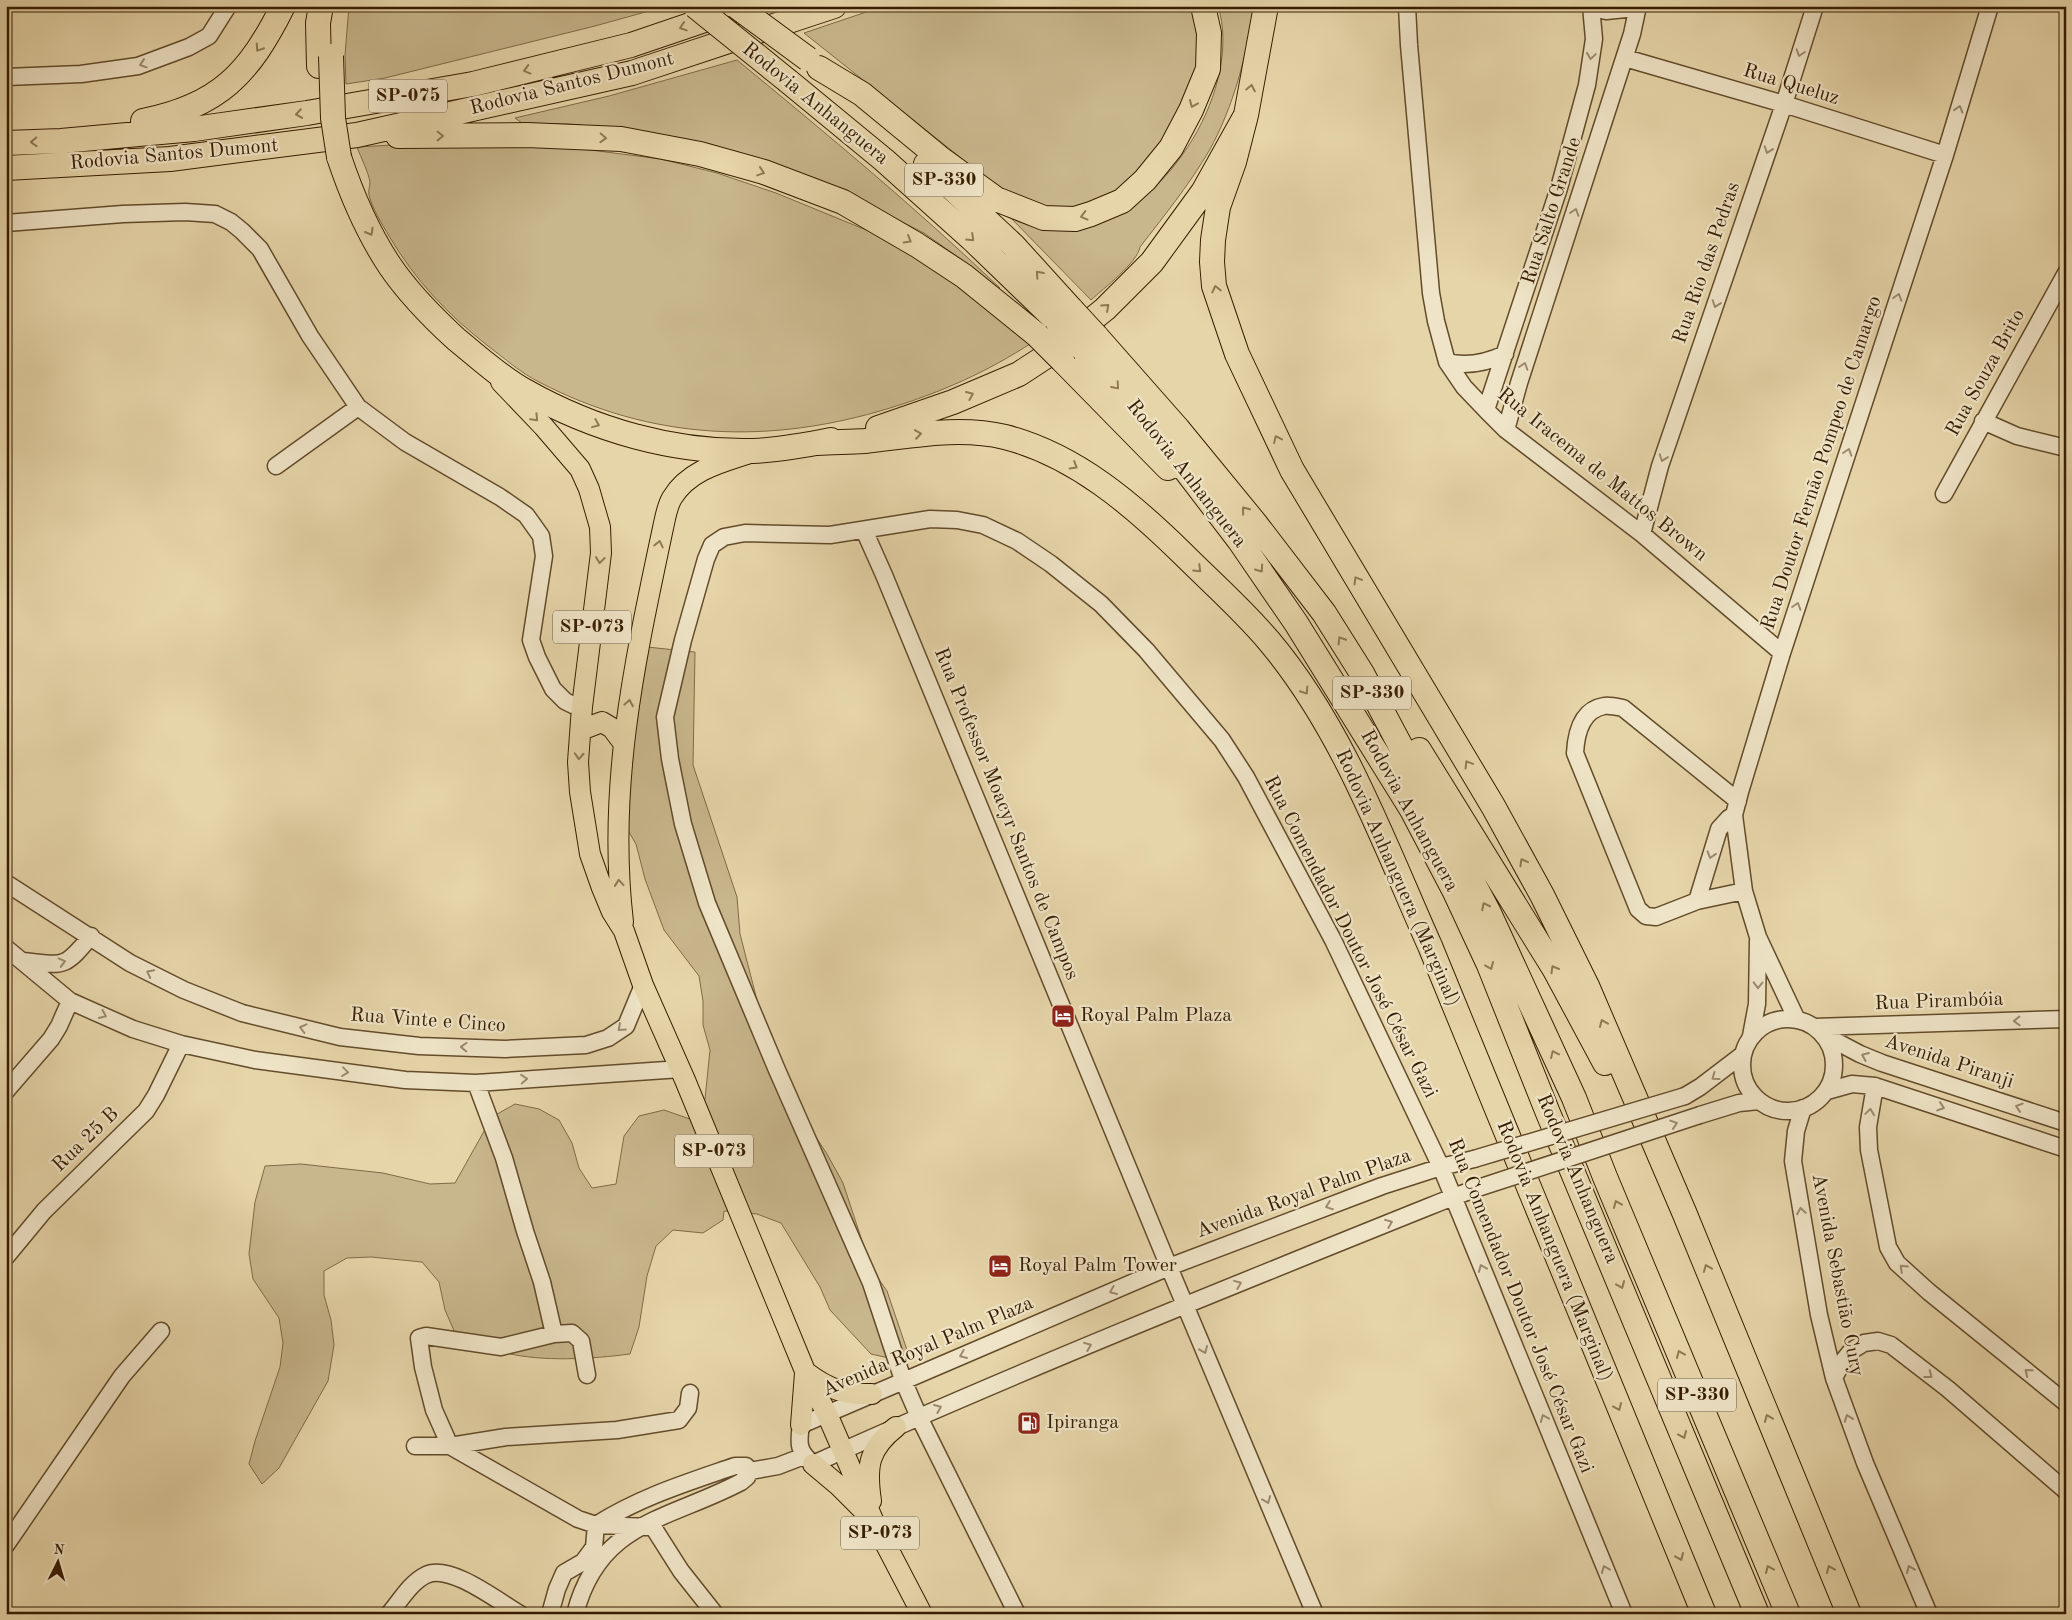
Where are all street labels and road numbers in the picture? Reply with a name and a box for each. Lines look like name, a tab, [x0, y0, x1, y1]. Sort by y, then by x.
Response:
street label: Rodovia Anhanguera	[738, 39, 892, 169]
street label: Rodovia Santos Dumont	[468, 49, 676, 119]
street label: Rua Queluz	[1741, 61, 1841, 109]
road number: SP-075	[369, 80, 447, 112]
street label: Rua Salto Grande	[1519, 135, 1585, 287]
street label: Rodovia Santos Dumont	[69, 136, 279, 174]
road number: SP-330	[905, 164, 983, 196]
street label: Rua Rio das Pedras	[1670, 180, 1744, 346]
street label: Rua Doutor Fernão Pompeo de Camargo	[1758, 294, 1886, 632]
street label: Rua Souza Brito	[1943, 306, 2029, 440]
street label: Rua Iracema de Mattos Brown	[1493, 384, 1711, 566]
street label: Rodovia Anhanguera	[1122, 396, 1250, 552]
road number: SP-073	[553, 610, 631, 644]
street label: Rua Professor Moacyr Santos de Campos	[930, 645, 1082, 983]
road number: SP-330	[1333, 676, 1411, 710]
street label: Rodovia Anhanguera	[1356, 727, 1462, 895]
street label: Rodovia Anhanguera (Marginal)	[1331, 746, 1463, 1010]
street label: Rua Comendador Doutor José César Gazi	[1260, 773, 1440, 1101]
street label: Rua Pirambóia	[1874, 990, 2004, 1014]
street label: Rua Vinte e Cinco	[349, 1006, 507, 1036]
street label: Avenida Piranji	[1882, 1032, 2016, 1092]
street label: Rodovia Anhanguera	[1532, 1091, 1622, 1267]
street label: Rua 25 B	[49, 1104, 123, 1176]
street label: Rodovia Anhanguera (Marginal)	[1492, 1118, 1616, 1384]
road number: SP-073	[675, 1134, 753, 1168]
street label: Rua Comendador Doutor José César Gazi	[1444, 1136, 1596, 1476]
street label: Avenida Royal Palm Plaza	[1194, 1146, 1414, 1242]
street label: Avenida Sebastião Cury	[1808, 1172, 1867, 1378]
street label: Avenida Royal Palm Plaza	[820, 1293, 1037, 1401]
road number: SP-330	[1658, 1378, 1736, 1412]
road number: SP-073	[841, 1516, 919, 1550]

